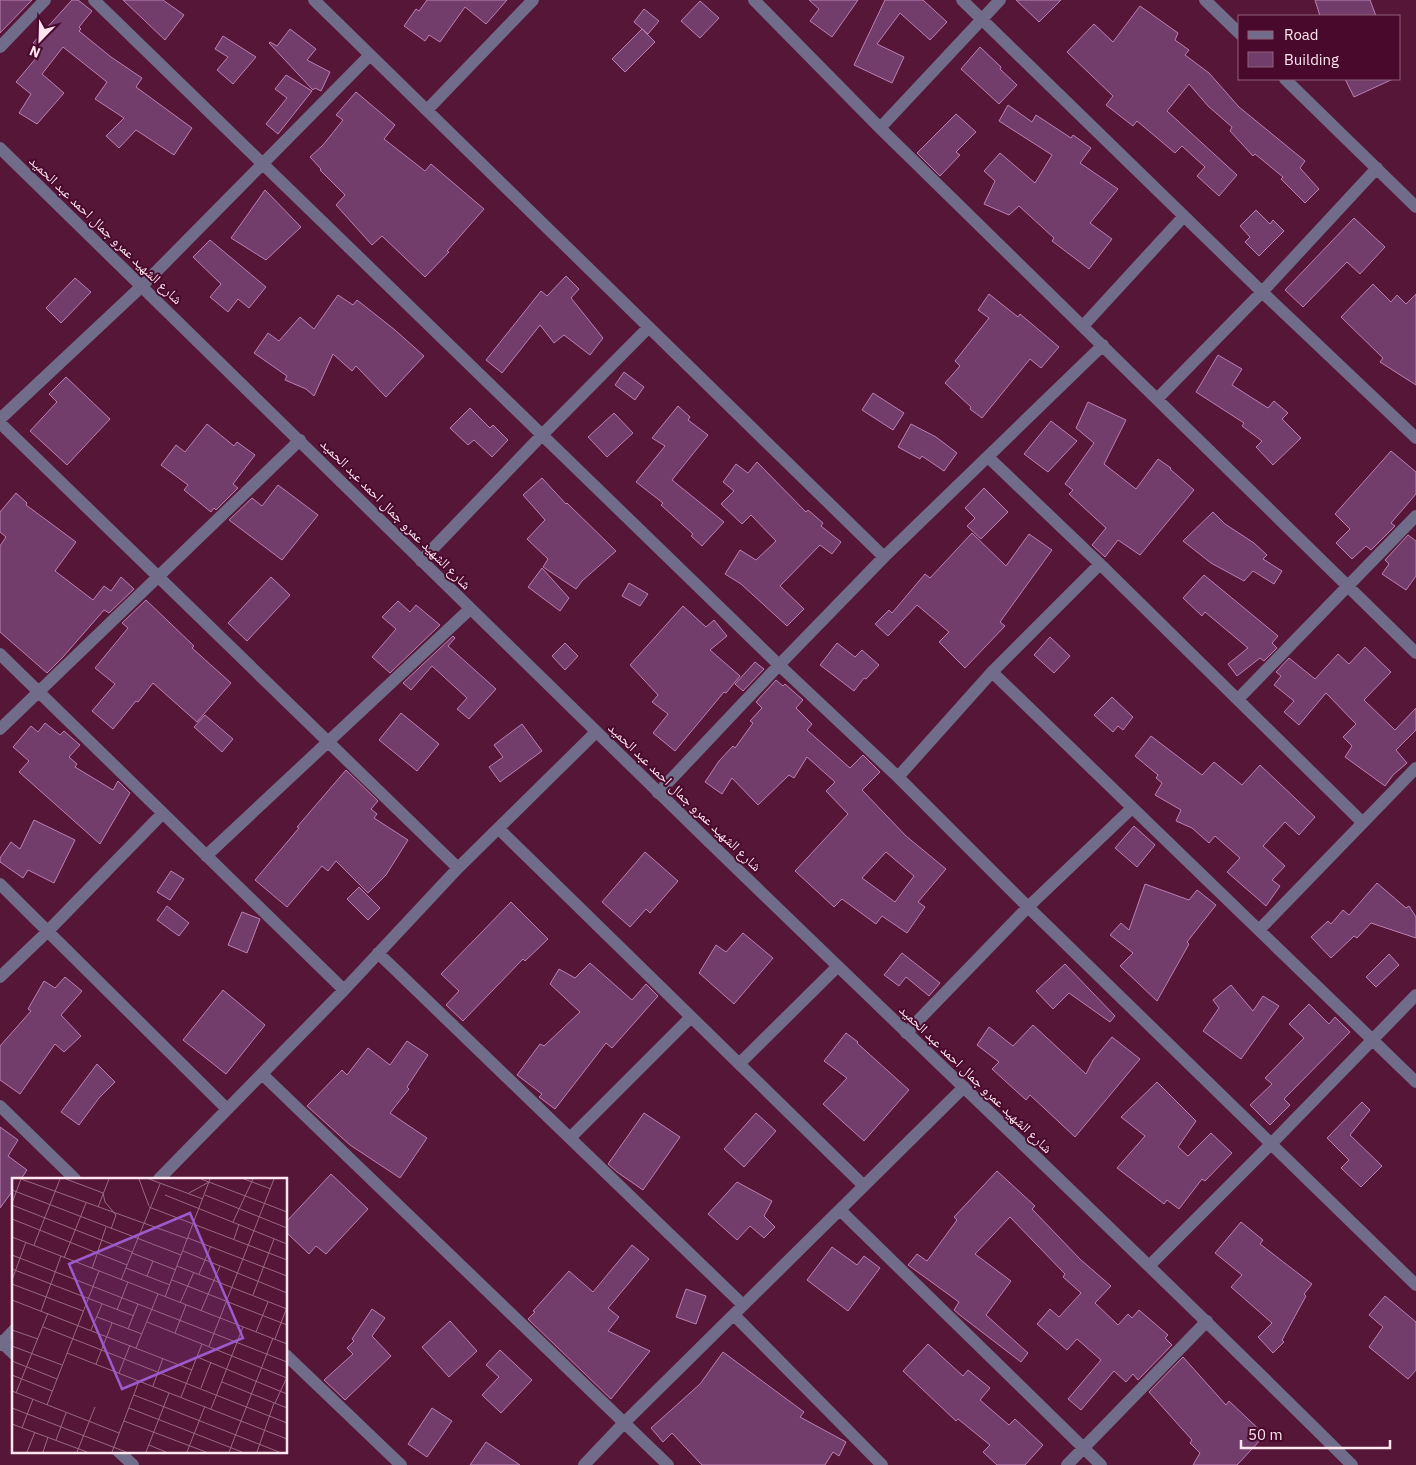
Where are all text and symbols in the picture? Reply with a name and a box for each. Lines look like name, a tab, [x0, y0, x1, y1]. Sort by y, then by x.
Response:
north arrow	[15, 15, 65, 65]
legend	[1238, 15, 1401, 80]
text: Road	[1284, 25, 1319, 44]
text: N	[27, 42, 43, 62]
text: Building	[1284, 50, 1339, 69]
street label: شارع الشهيد عمرو جمال احمد عبد الحميد	[25, 152, 186, 309]
street label: شارع الشهيد عمرو جمال احمد عبد الحميد	[316, 435, 475, 594]
street label: شارع الشهيد عمرو جمال احمد عبد الحميد	[604, 719, 765, 876]
street label: شارع الشهيد عمرو جمال احمد عبد الحميد	[895, 1001, 1056, 1158]
inset map	[12, 1178, 288, 1452]
scale bar	[1241, 1418, 1390, 1450]
text: 50 m	[1248, 1425, 1283, 1444]

